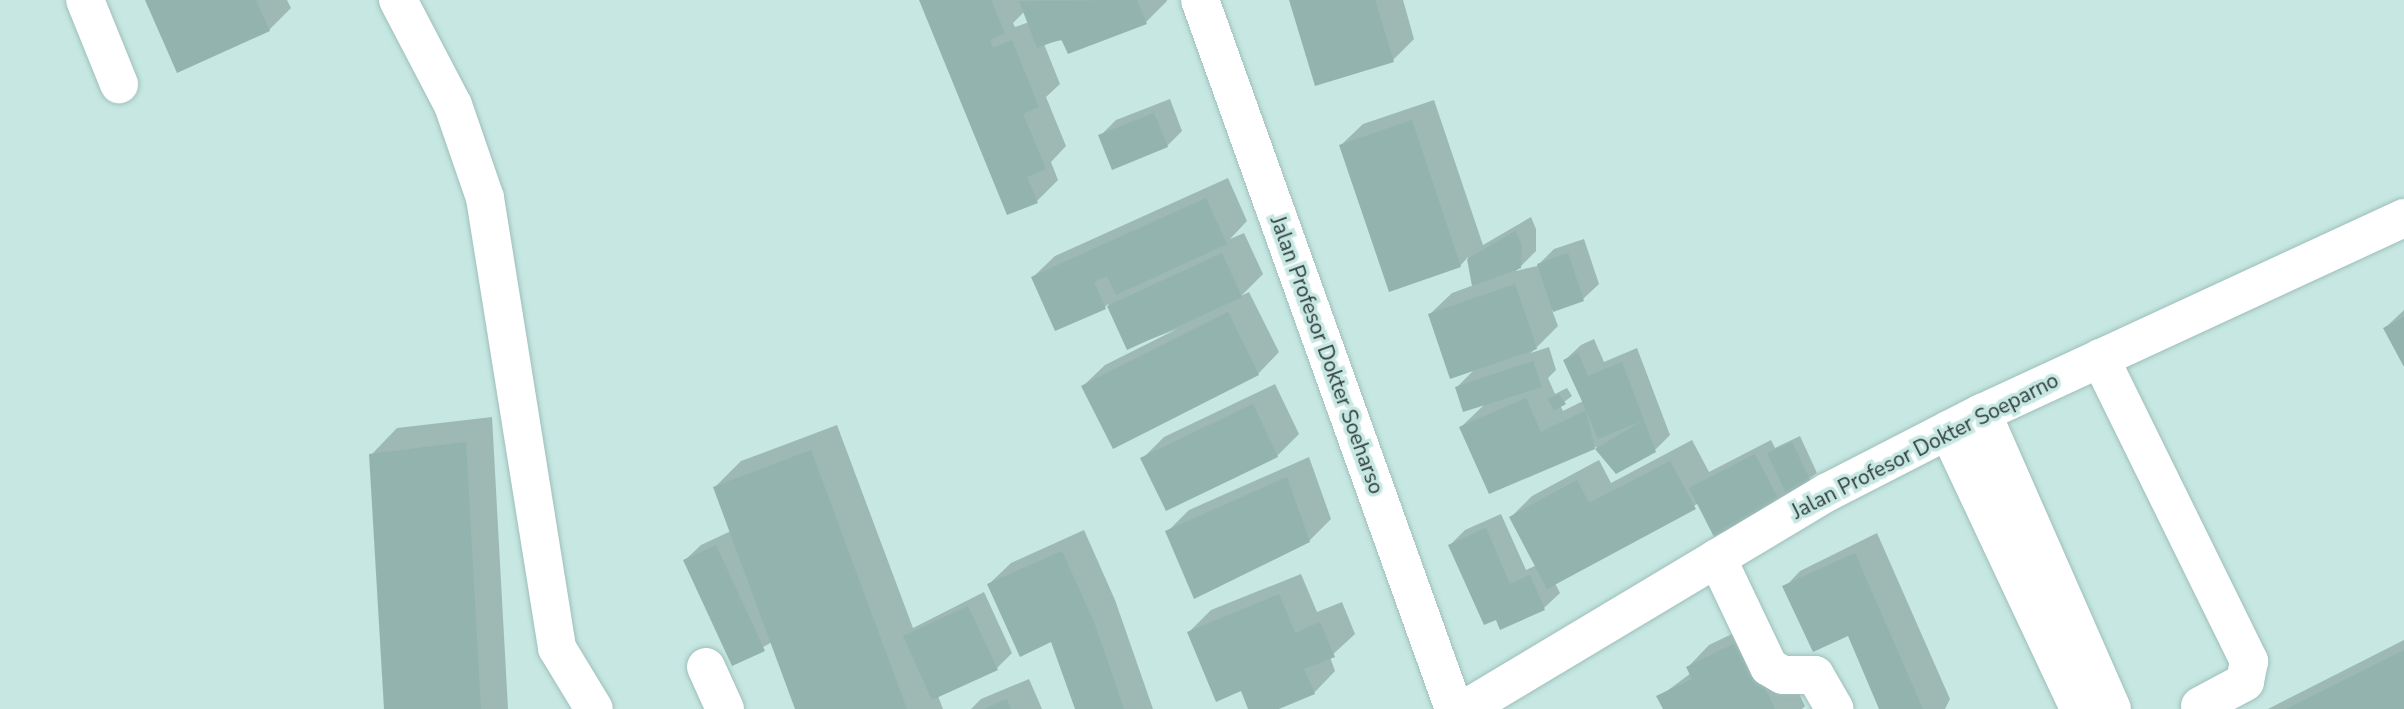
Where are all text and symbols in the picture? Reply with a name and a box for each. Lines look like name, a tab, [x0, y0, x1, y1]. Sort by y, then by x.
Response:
street label: Jalan Profesor Dokter Soeharso	[1265, 213, 1389, 497]
street label: Jalan Profesor Dokter Soeparno	[1787, 368, 2063, 524]

